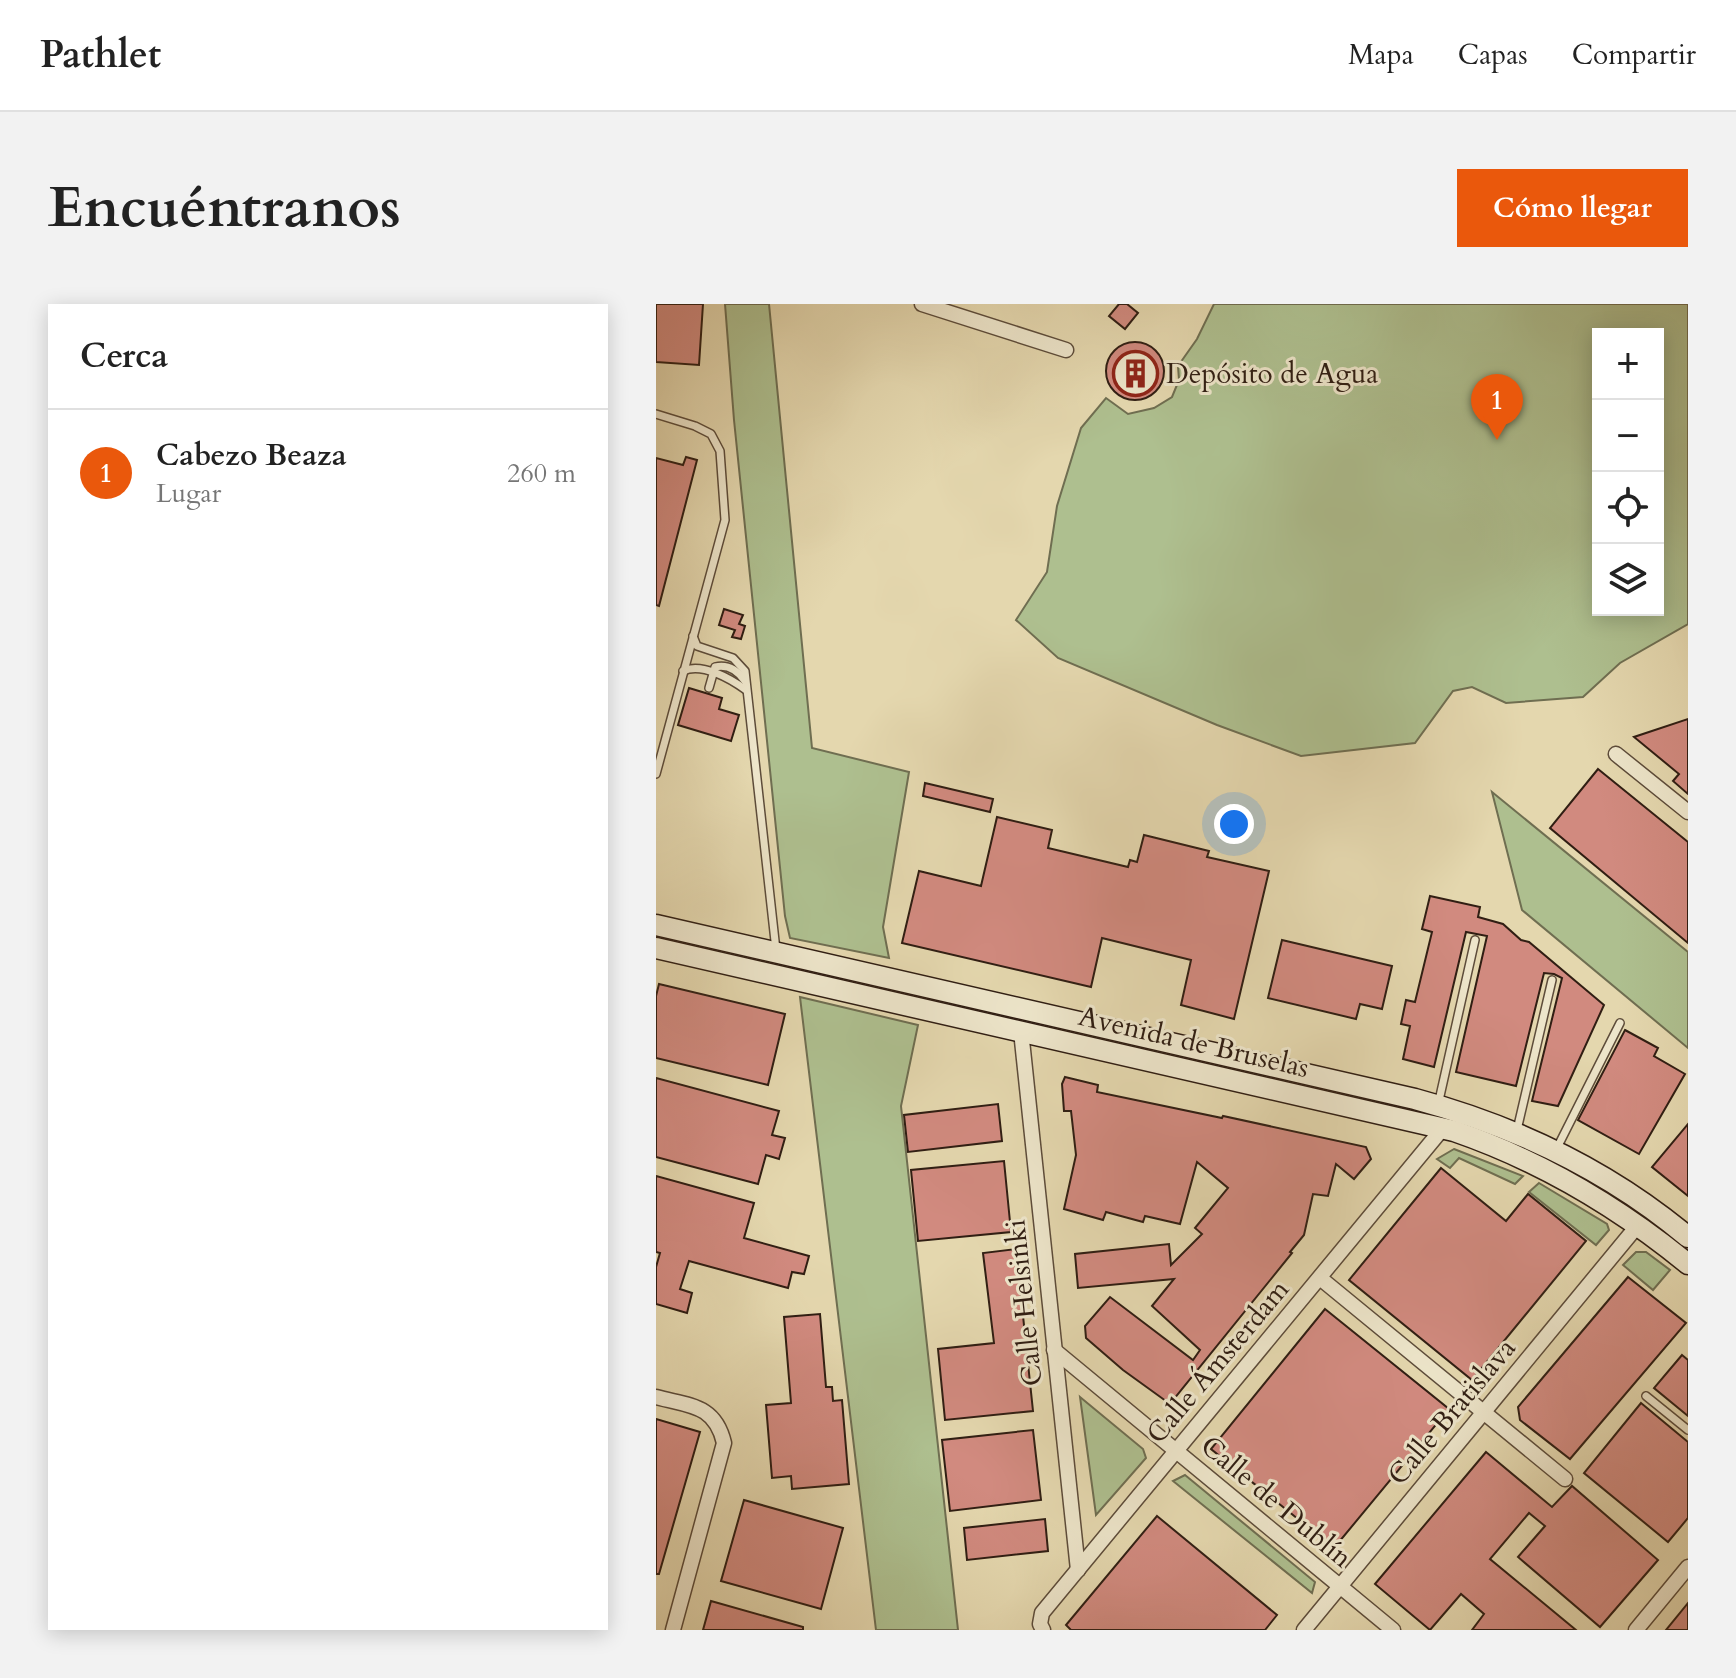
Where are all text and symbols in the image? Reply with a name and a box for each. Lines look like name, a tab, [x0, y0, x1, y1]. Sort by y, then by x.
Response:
text: Pathlet	[40, 29, 161, 81]
text: Mapa	[1348, 36, 1414, 74]
text: Capas	[1458, 36, 1528, 74]
text: Compartir	[1572, 36, 1696, 74]
button: Cómo llegar	[1457, 169, 1688, 247]
text: Encuéntranos	[48, 171, 401, 246]
map controls	[1592, 328, 1664, 616]
button: +	[1592, 328, 1664, 400]
text: Cerca	[80, 333, 168, 379]
building icon: Depósito de Agua	[1111, 349, 1159, 397]
place label: Depósito de Agua	[1166, 355, 1378, 393]
pin: 1	[1471, 374, 1523, 440]
button: −	[1592, 400, 1664, 472]
text: Cabezo Beaza	[156, 435, 347, 476]
text: 1	[99, 456, 113, 491]
text: 260 m	[507, 456, 576, 491]
button: locate	[1592, 472, 1664, 544]
text: Lugar	[156, 476, 221, 511]
button: layers	[1592, 544, 1664, 616]
your location	[1214, 804, 1254, 844]
street label: Avenida de Bruselas	[1075, 997, 1313, 1087]
street label: Calle Helsinki	[996, 1218, 1052, 1388]
street label: Calle Ámsterdam	[1138, 1271, 1298, 1452]
street label: Calle Bratislava	[1379, 1330, 1524, 1493]
street label: Calle de Dublín	[1192, 1427, 1360, 1577]

